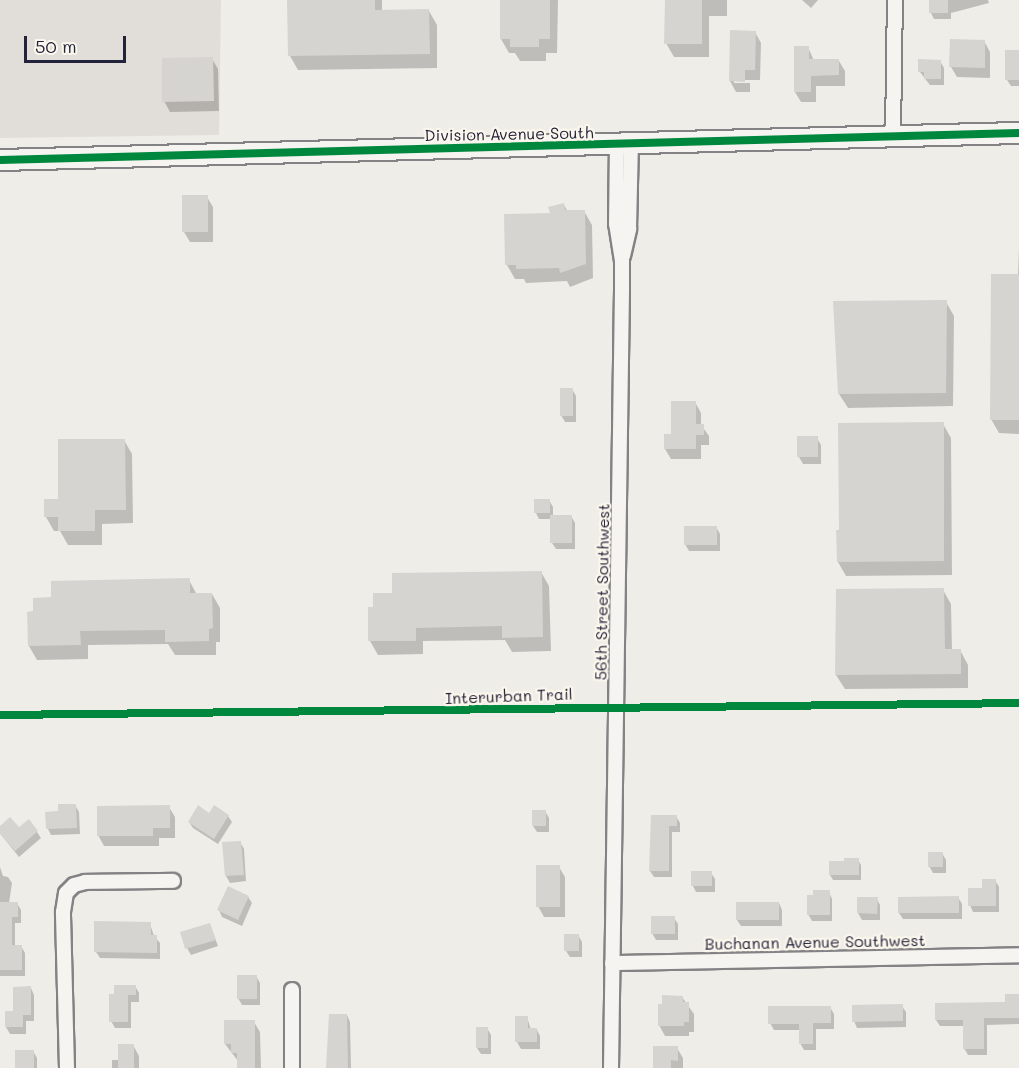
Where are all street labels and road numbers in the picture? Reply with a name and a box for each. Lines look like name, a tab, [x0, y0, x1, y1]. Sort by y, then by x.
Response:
street label: Division Avenue South	[424, 123, 594, 145]
street label: 56th Street Southwest	[591, 504, 613, 680]
street label: Interurban Trail	[445, 684, 573, 708]
street label: Buchanan Avenue Southwest	[704, 930, 926, 954]

